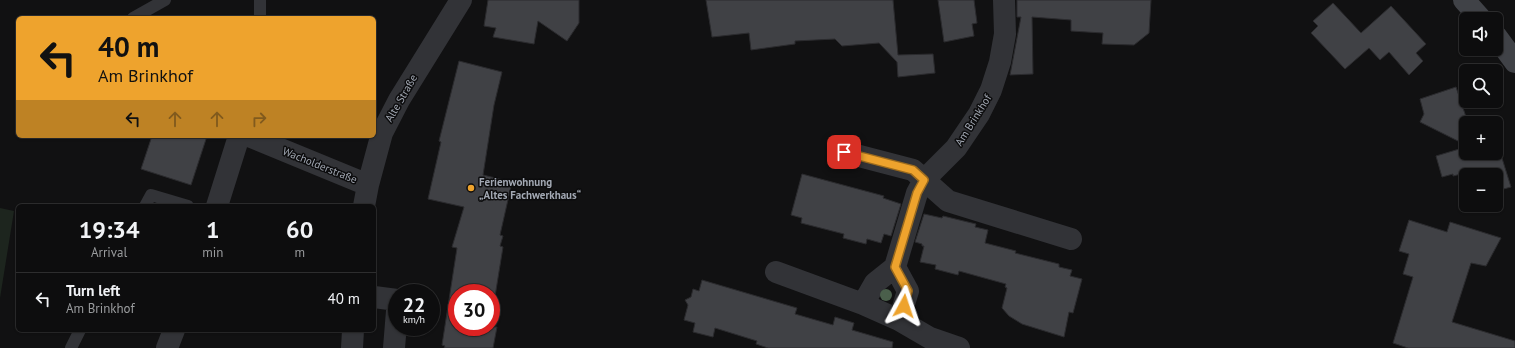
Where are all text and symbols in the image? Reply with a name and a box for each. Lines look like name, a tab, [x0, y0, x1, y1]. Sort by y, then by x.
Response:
map controls	[1459, 12, 1503, 212]
button: sound	[1459, 12, 1503, 56]
text: 40 m	[98, 28, 159, 65]
icon: left	[32, 32, 84, 84]
text: Am Brinkhof	[98, 64, 193, 87]
button: search	[1459, 64, 1503, 108]
street label: Alte Straße	[382, 71, 420, 124]
street label: Am Brinkhof	[952, 91, 995, 148]
icon: left	[122, 108, 144, 130]
icon: ahead	[164, 108, 186, 130]
icon: ahead	[206, 108, 228, 130]
icon: right	[248, 108, 270, 130]
button: +	[1459, 116, 1503, 160]
pin	[827, 135, 861, 169]
icon: arrive	[833, 141, 855, 163]
street label: Wacholderstraße	[281, 144, 360, 186]
button: −	[1459, 168, 1503, 212]
place label: Ferienwohnung „Altes Fachwerkhaus“	[479, 175, 581, 202]
marker: Ferienwohnung „Altes Fachwerkhaus“	[466, 183, 476, 193]
text: 19:34	[79, 214, 140, 245]
text: 1	[206, 214, 220, 245]
text: 60	[286, 214, 313, 245]
text: Arrival	[91, 244, 127, 261]
text: min	[202, 244, 223, 261]
text: m	[294, 244, 305, 261]
text: Turn left	[66, 281, 120, 300]
speed limit sign: 30	[448, 284, 500, 336]
position arrow	[883, 285, 925, 327]
icon: left	[32, 288, 54, 310]
text: 40 m	[327, 289, 360, 308]
text: 22	[403, 292, 425, 318]
text: Am Brinkhof	[66, 300, 135, 317]
text: km/h	[403, 313, 425, 326]

